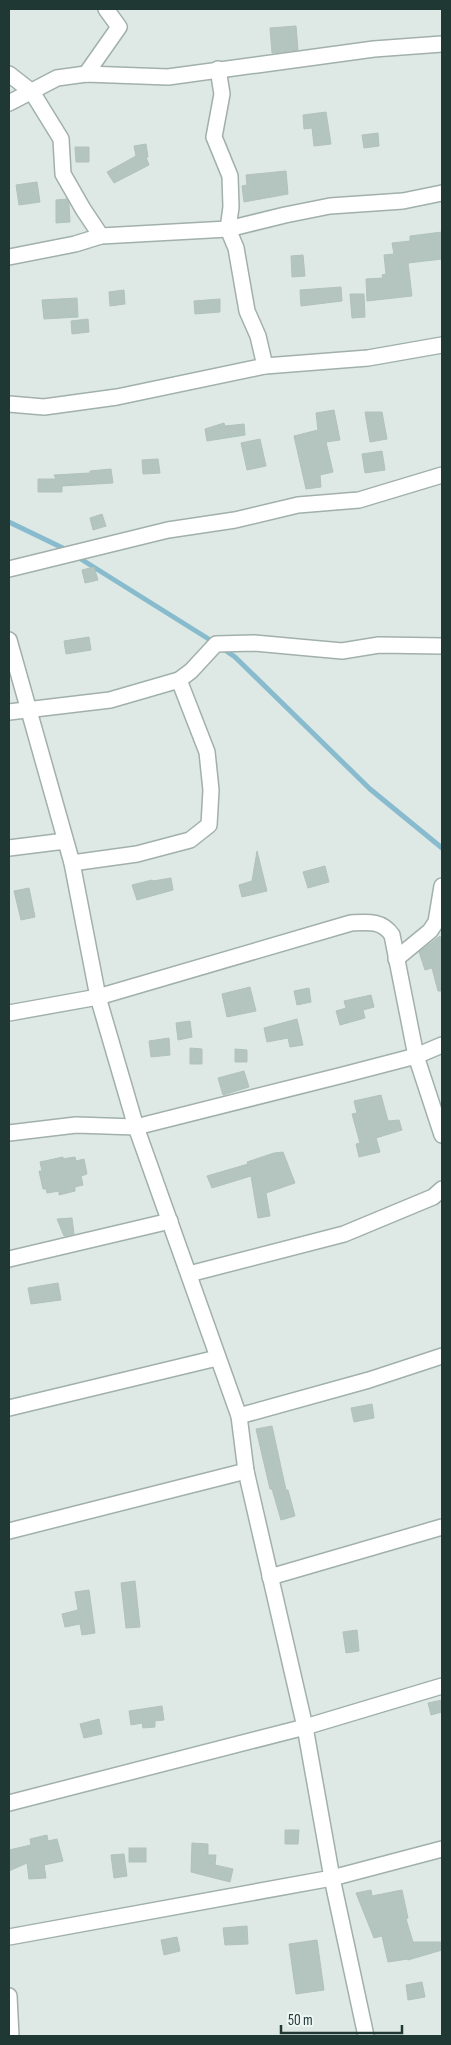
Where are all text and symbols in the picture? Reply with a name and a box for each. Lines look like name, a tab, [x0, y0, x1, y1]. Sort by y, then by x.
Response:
scale bar	[281, 2002, 402, 2034]
text: 50 m	[288, 2011, 313, 2030]

